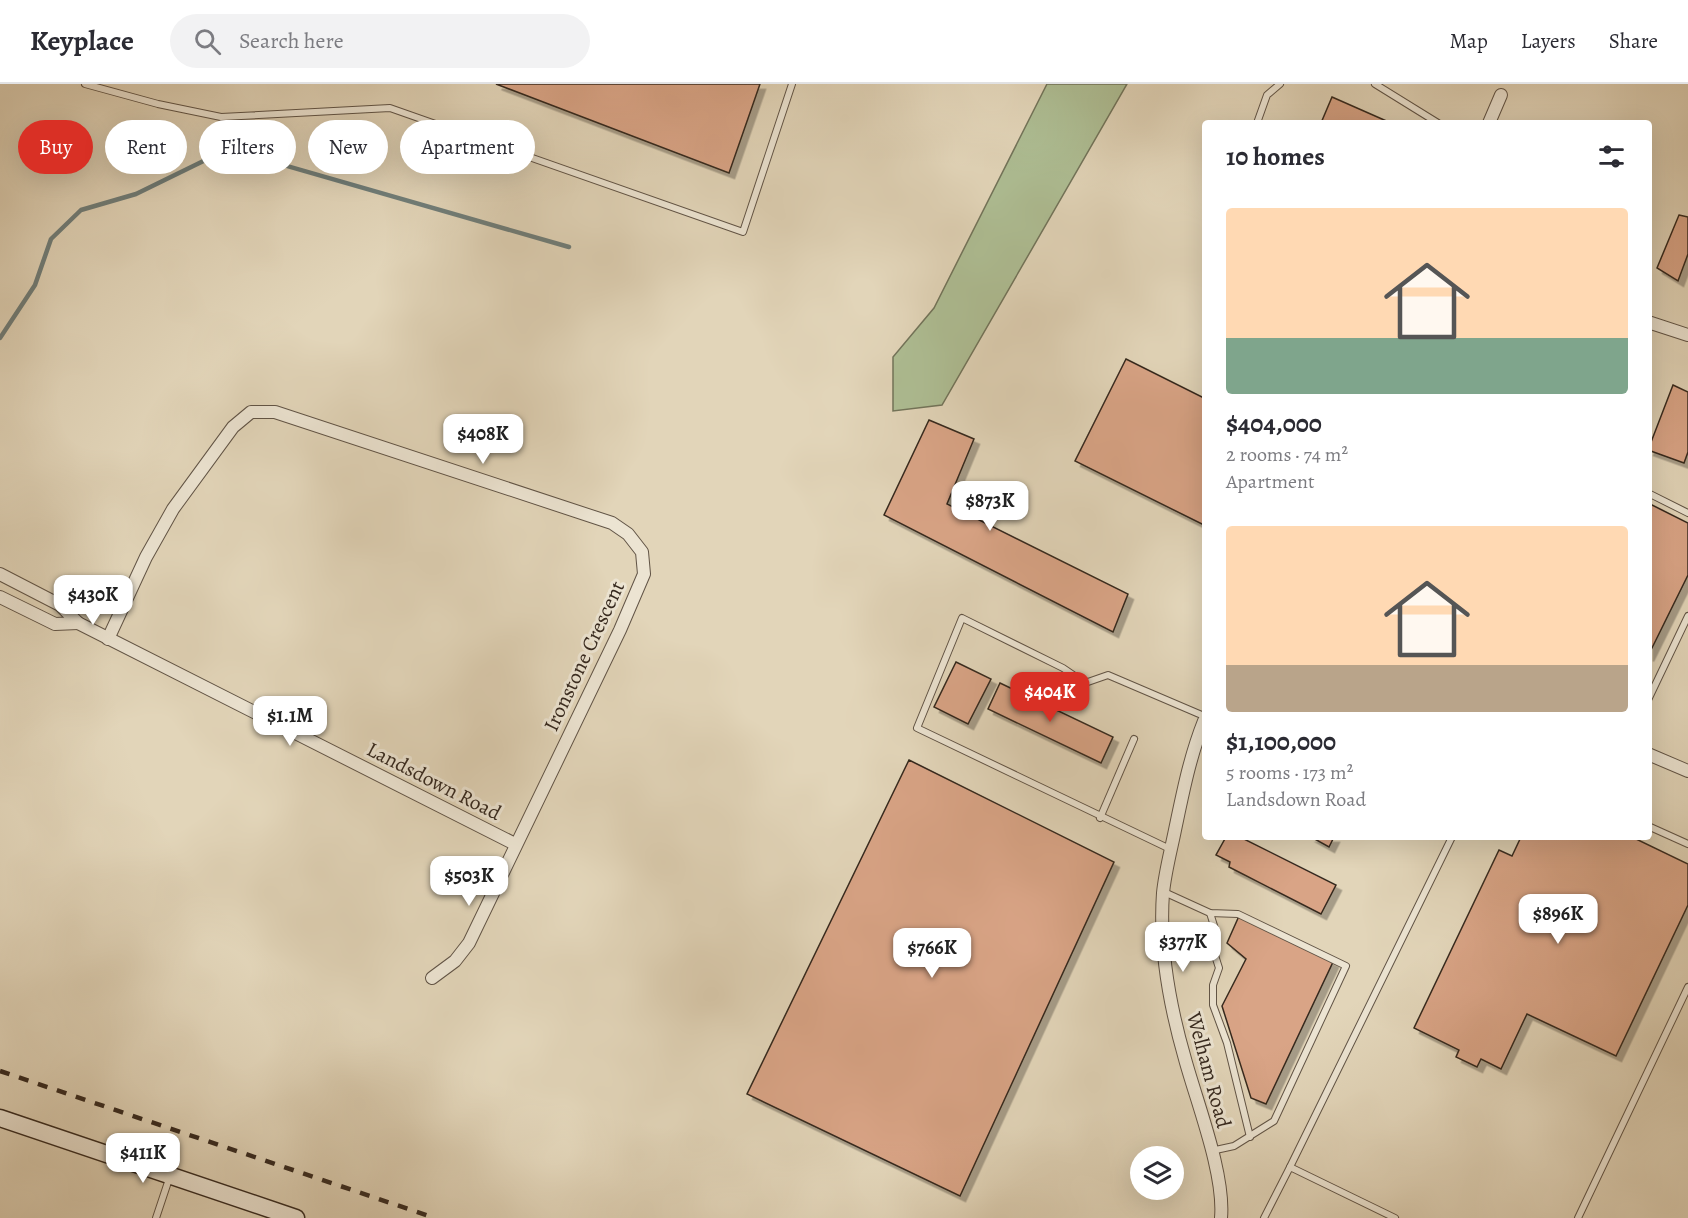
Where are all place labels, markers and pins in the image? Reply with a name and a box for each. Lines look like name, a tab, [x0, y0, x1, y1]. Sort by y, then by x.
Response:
pin: $408K	[441, 414, 525, 465]
pin: $873K	[948, 481, 1032, 532]
pin: $430K	[51, 575, 135, 626]
pin: $404K	[1008, 672, 1092, 723]
pin: $1.1M	[248, 696, 332, 747]
pin: $503K	[427, 856, 511, 907]
pin: $896K	[1516, 894, 1600, 945]
pin: $377K	[1141, 922, 1225, 973]
pin: $766K	[890, 928, 974, 979]
pin: $411K	[101, 1133, 185, 1184]

